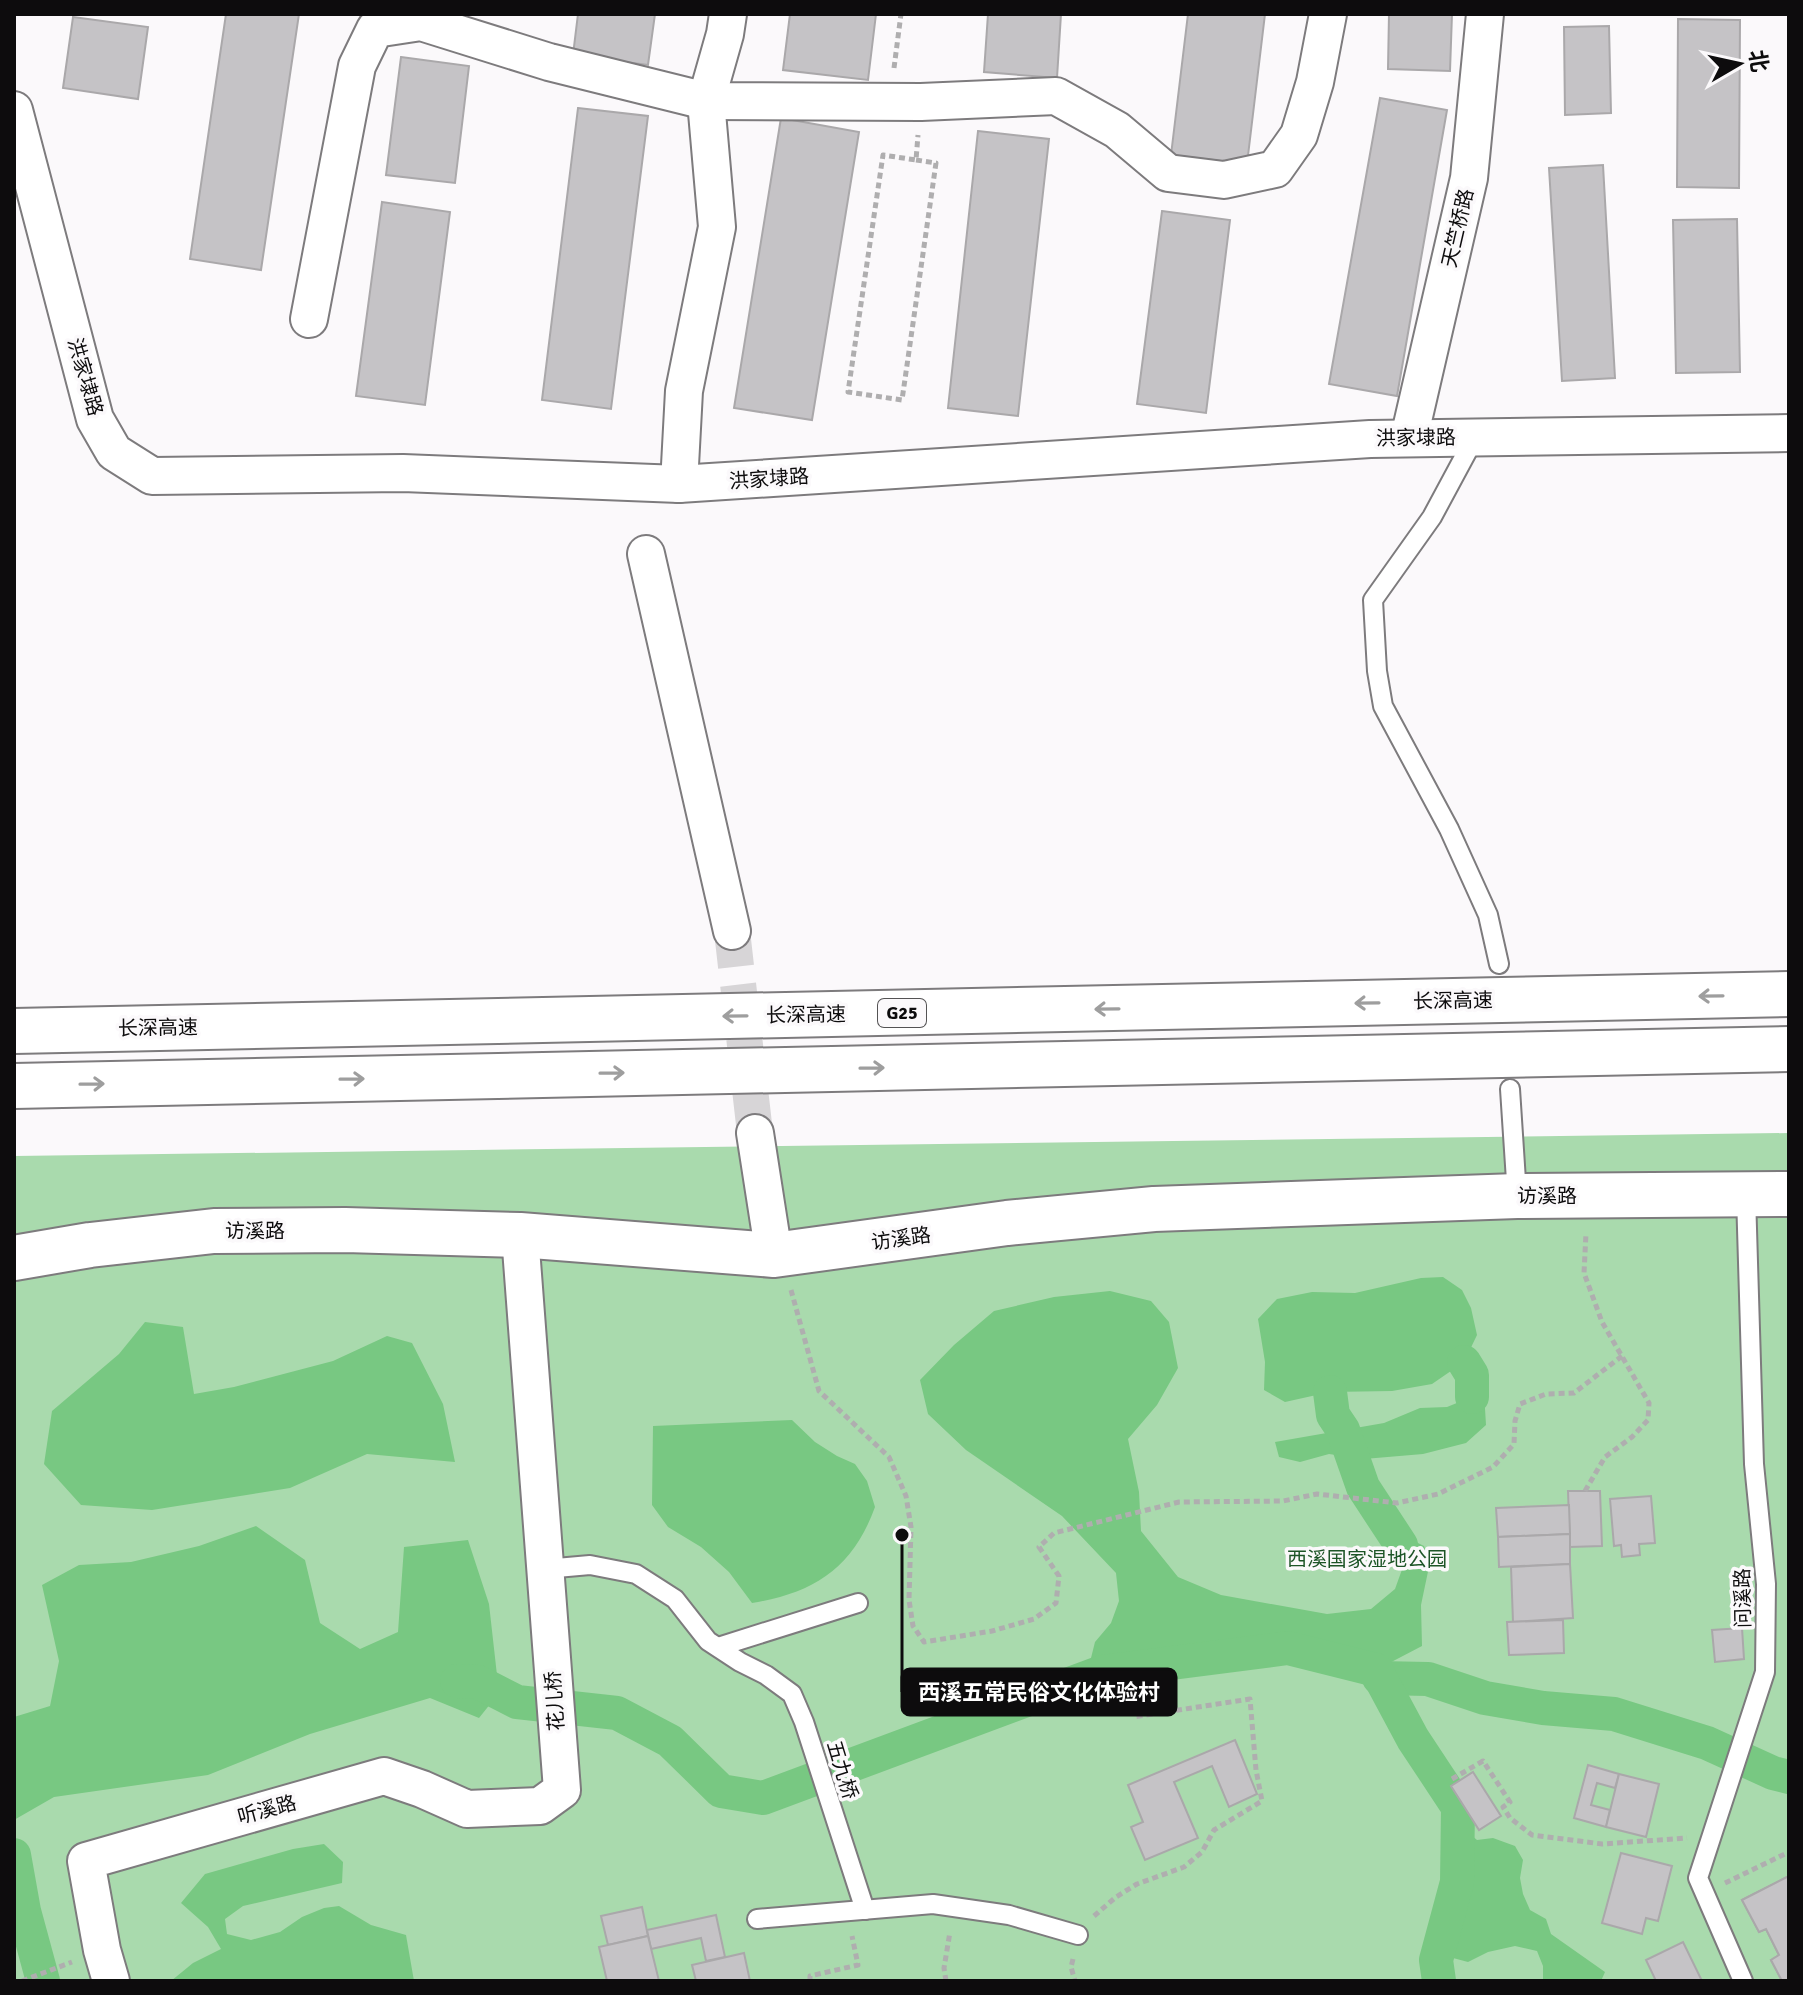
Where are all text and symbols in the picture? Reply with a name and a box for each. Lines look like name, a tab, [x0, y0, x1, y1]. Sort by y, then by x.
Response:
north arrow	[1699, 24, 1779, 104]
text: 北	[1743, 48, 1773, 74]
street label: 天竺桥路	[1437, 186, 1479, 270]
street label: 洪家埭路	[62, 335, 108, 419]
street label: 洪家埭路	[1376, 425, 1456, 451]
street label: 洪家埭路	[728, 464, 810, 494]
street label: 长深高速	[1413, 988, 1493, 1014]
one-way arrow	[1698, 988, 1725, 1004]
one-way arrow	[1354, 996, 1381, 1011]
road number: G25	[878, 999, 926, 1027]
one-way arrow	[1094, 1001, 1121, 1016]
street label: 长深高速	[766, 1002, 846, 1028]
one-way arrow	[722, 1009, 749, 1024]
street label: 长深高速	[118, 1015, 198, 1041]
one-way arrow	[858, 1060, 885, 1076]
one-way arrow	[598, 1066, 625, 1081]
one-way arrow	[338, 1071, 365, 1087]
one-way arrow	[78, 1076, 105, 1092]
street label: 访溪路	[1517, 1184, 1577, 1209]
street label: 访溪路	[225, 1219, 285, 1244]
street label: 访溪路	[870, 1222, 932, 1256]
park label: 西溪国家湿地公园	[1287, 1547, 1447, 1572]
street label: 问溪路	[1730, 1568, 1756, 1628]
callout: 西溪五常民俗文化体验村	[902, 1669, 1176, 1715]
street label: 花儿桥	[540, 1670, 570, 1732]
text: 西溪五常民俗文化体验村	[918, 1679, 1160, 1706]
street label: 五九桥	[821, 1738, 863, 1802]
street label: 听溪路	[235, 1790, 299, 1830]

